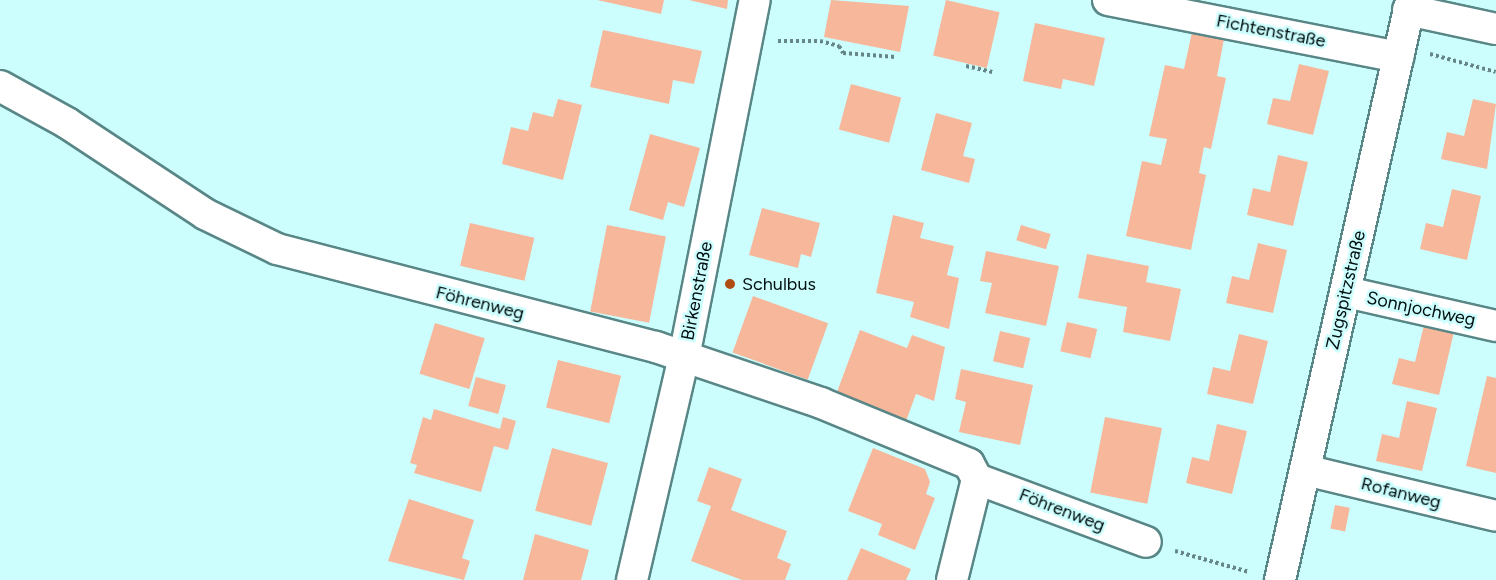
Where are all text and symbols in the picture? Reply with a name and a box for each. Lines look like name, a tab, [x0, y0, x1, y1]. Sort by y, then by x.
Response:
street label: Fichtenstraße	[1215, 10, 1327, 52]
street label: Zugspitzstraße	[1322, 228, 1370, 352]
street label: Birkenstraße	[677, 240, 717, 342]
place label: Schulbus	[742, 273, 816, 295]
marker: Schulbus	[723, 277, 737, 291]
street label: Föhrenweg	[434, 282, 526, 324]
street label: Sonnjochweg	[1365, 287, 1477, 331]
street label: Rofanweg	[1359, 473, 1443, 513]
street label: Föhrenweg	[1016, 484, 1108, 536]

